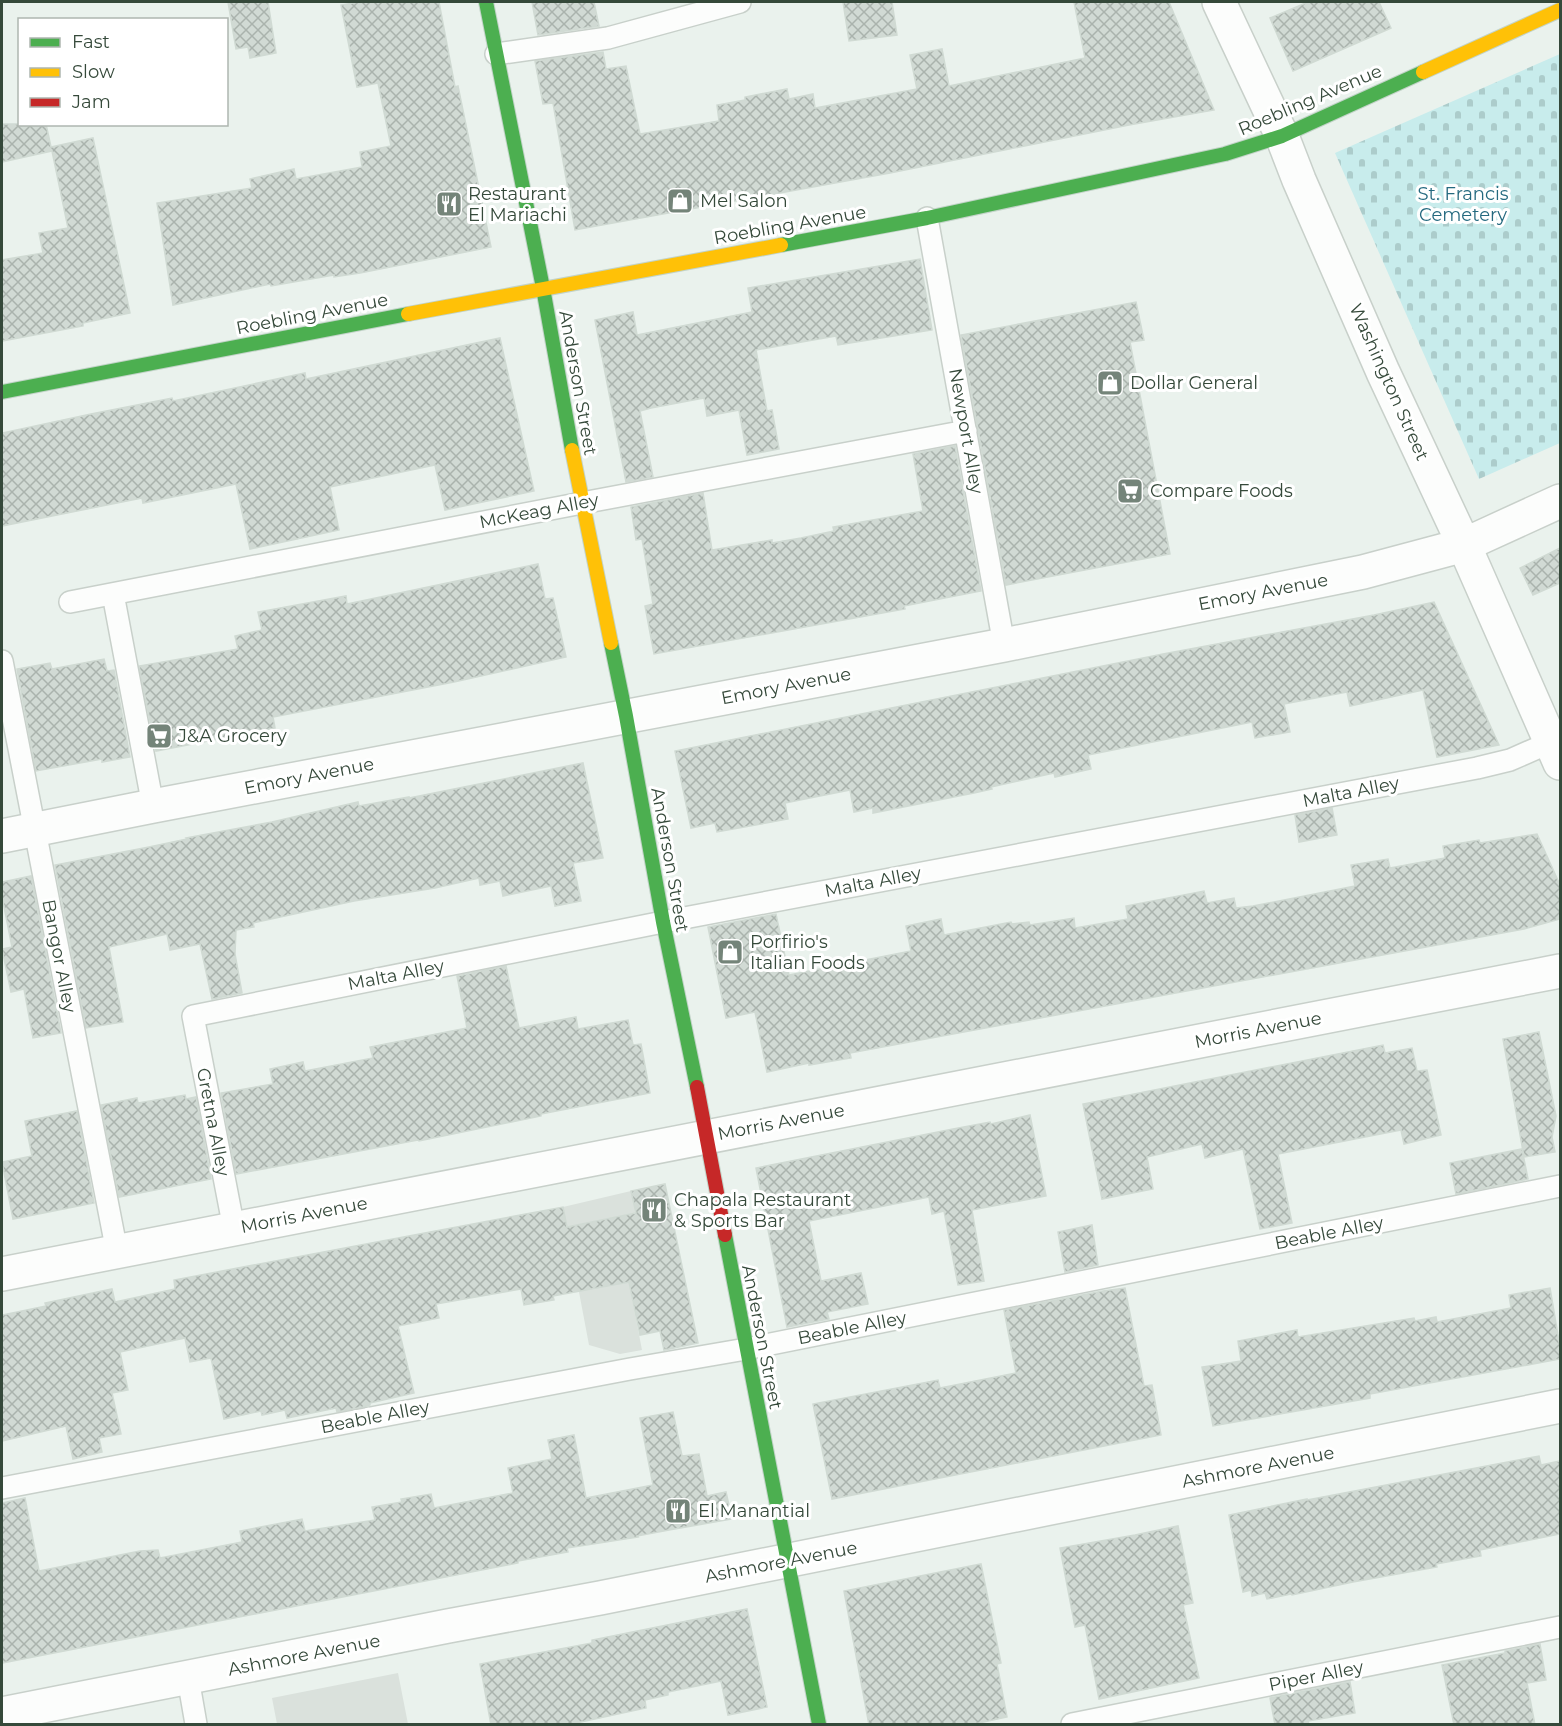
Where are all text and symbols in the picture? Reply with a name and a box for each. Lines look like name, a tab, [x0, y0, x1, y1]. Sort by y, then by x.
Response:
legend	[18, 18, 228, 126]
text: Fast	[72, 31, 110, 53]
street label: Roebling Avenue	[1235, 60, 1385, 140]
text: Slow	[72, 61, 115, 83]
text: Jam	[71, 91, 111, 113]
place label: Restaurant El Mariachi	[468, 183, 567, 226]
park label: St. Francis Cemetery	[1417, 183, 1509, 226]
shop icon: Mel Salon	[665, 186, 695, 216]
restaurant icon: Restaurant El Mariachi	[434, 189, 464, 219]
place label: Mel Salon	[700, 190, 788, 212]
street label: Roebling Avenue	[712, 201, 868, 249]
street label: Roebling Avenue	[234, 288, 390, 340]
street label: Washington Street	[1344, 300, 1434, 464]
street label: Anderson Street	[554, 309, 602, 457]
street label: Newport Alley	[944, 366, 988, 496]
shop icon: Dollar General	[1095, 368, 1125, 398]
place label: Dollar General	[1130, 372, 1258, 394]
supermarket icon: Compare Foods	[1115, 476, 1145, 506]
place label: Compare Foods	[1150, 480, 1293, 502]
street label: McKeag Alley	[477, 489, 601, 533]
street label: Emory Avenue	[1196, 569, 1330, 615]
street label: Emory Avenue	[719, 663, 853, 709]
supermarket icon: J&A Grocery	[144, 721, 174, 751]
place label: J&A Grocery	[177, 725, 287, 747]
street label: Emory Avenue	[242, 753, 376, 799]
street label: Malta Alley	[1301, 772, 1401, 812]
street label: Anderson Street	[646, 786, 694, 934]
street label: Malta Alley	[823, 862, 923, 902]
street label: Bangor Alley	[37, 897, 81, 1015]
place label: Porfirio's Italian Foods	[750, 931, 865, 974]
shop icon: Porfirio's Italian Foods	[715, 937, 745, 967]
street label: Malta Alley	[346, 955, 446, 995]
street label: Morris Avenue	[1193, 1007, 1323, 1053]
street label: Gretna Alley	[192, 1066, 234, 1178]
street label: Morris Avenue	[716, 1099, 846, 1145]
place label: Chapala Restaurant & Sports Bar	[674, 1189, 851, 1232]
street label: Morris Avenue	[239, 1192, 369, 1238]
restaurant icon: Chapala Restaurant & Sports Bar	[639, 1195, 669, 1225]
street label: Beable Alley	[1273, 1212, 1386, 1254]
street label: Anderson Street	[737, 1263, 787, 1411]
street label: Beable Alley	[796, 1307, 909, 1349]
street label: Beable Alley	[319, 1396, 432, 1438]
street label: Ashmore Avenue	[1180, 1441, 1336, 1493]
restaurant icon: El Manantial	[663, 1496, 693, 1526]
place label: El Manantial	[698, 1500, 810, 1522]
street label: Ashmore Avenue	[703, 1536, 859, 1588]
street label: Ashmore Avenue	[226, 1629, 382, 1681]
street label: Piper Alley	[1267, 1656, 1365, 1696]

